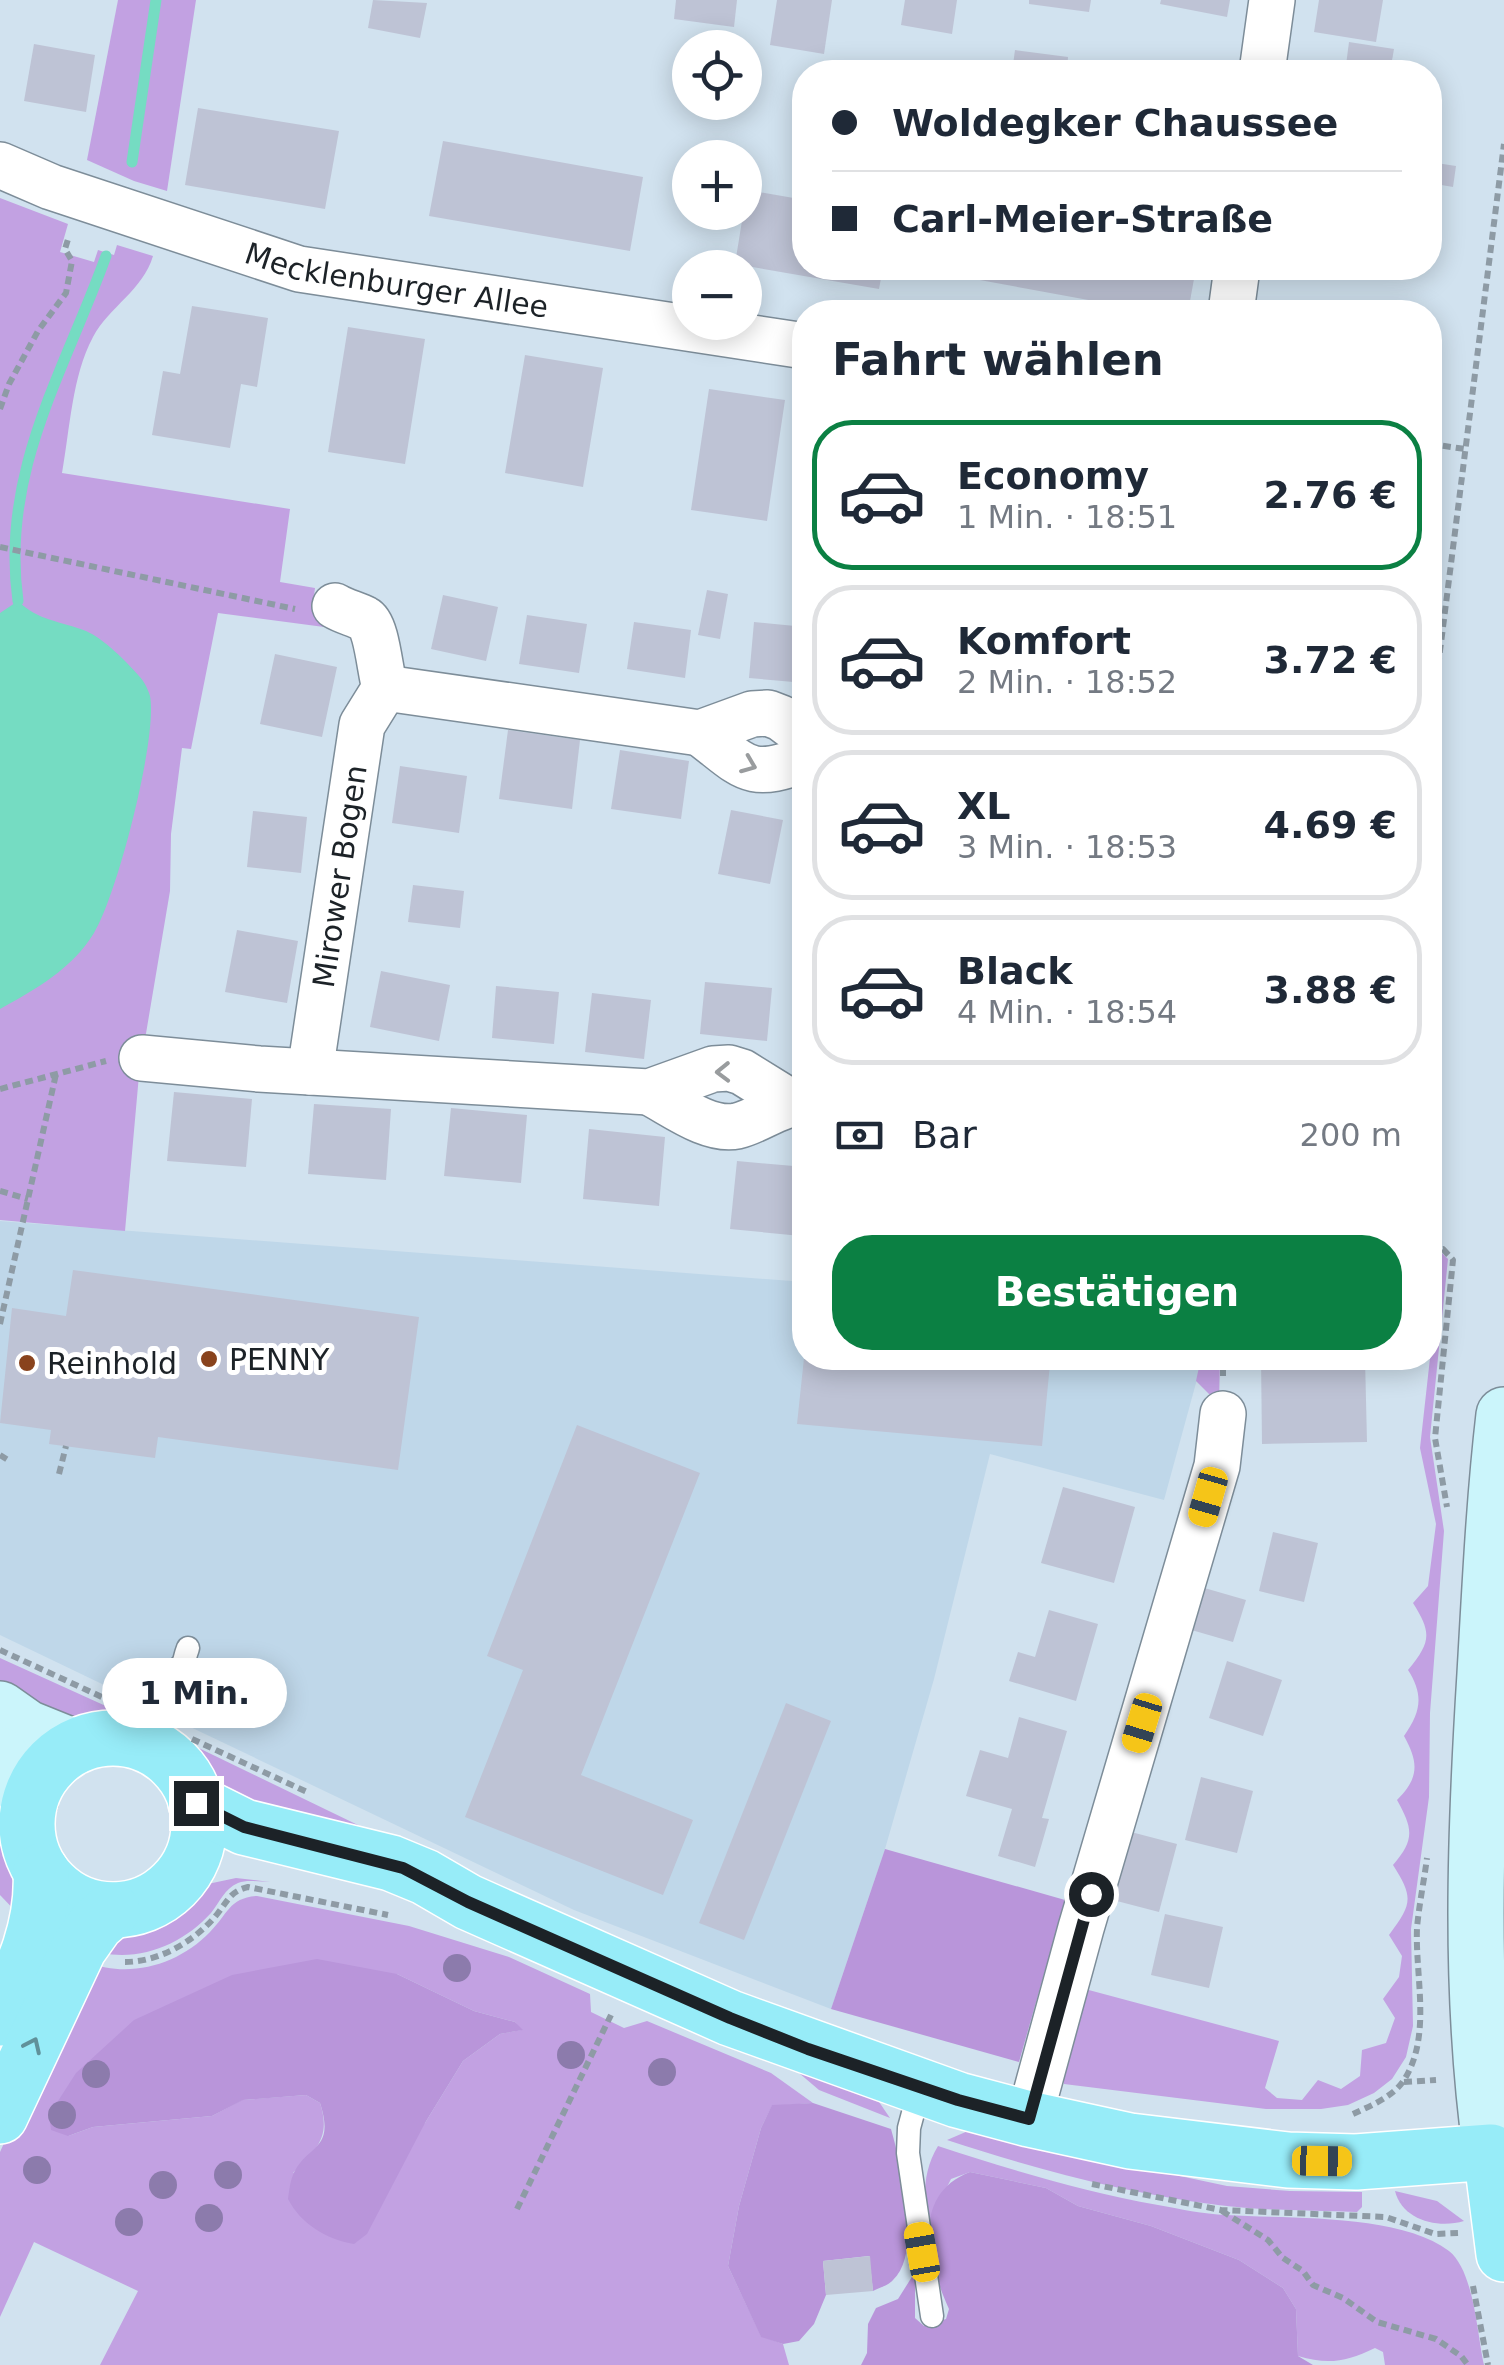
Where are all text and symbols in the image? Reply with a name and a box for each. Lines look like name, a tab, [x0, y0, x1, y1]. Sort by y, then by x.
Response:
map controls	[672, 30, 762, 340]
button: locate	[672, 30, 762, 120]
text: Woldegker Chaussee	[892, 101, 1338, 145]
button: +	[672, 140, 762, 230]
text: Carl-Meier-Straße	[892, 197, 1273, 241]
street label: Mecklenburger Allee	[241, 235, 551, 324]
button: −	[672, 250, 762, 340]
text: Fahrt wählen	[832, 333, 1164, 386]
icon: car	[837, 450, 927, 540]
text: Economy	[957, 454, 1149, 498]
text: 2.76 €	[1264, 473, 1397, 517]
text: 1 Min. · 18:51	[957, 498, 1177, 536]
icon: car	[837, 615, 927, 705]
text: Komfort	[957, 619, 1131, 663]
text: 3.72 €	[1264, 638, 1397, 682]
text: 2 Min. · 18:52	[957, 663, 1177, 701]
one-way arrow	[739, 753, 757, 773]
street label: Mirower Bogen	[305, 762, 373, 990]
icon: car	[837, 780, 927, 870]
text: XL	[957, 784, 1011, 828]
text: 4.69 €	[1264, 803, 1397, 847]
text: 3 Min. · 18:53	[957, 828, 1177, 866]
icon: car	[837, 945, 927, 1035]
text: Black	[957, 949, 1072, 993]
text: 3.88 €	[1264, 968, 1397, 1012]
text: 4 Min. · 18:54	[957, 993, 1177, 1031]
one-way arrow	[715, 1061, 730, 1082]
icon: cash	[832, 1108, 887, 1163]
text: Bar	[912, 1113, 977, 1157]
text: 200 m	[1300, 1116, 1402, 1154]
button: Bestätigen	[832, 1235, 1402, 1350]
place label: PENNY	[229, 1342, 330, 1377]
place label: Reinhold	[47, 1346, 177, 1381]
marker: PENNY	[198, 1348, 220, 1370]
marker: Reinhold	[16, 1352, 38, 1374]
car	[1185, 1464, 1231, 1530]
callout: 1 Min.	[104, 1658, 288, 1728]
text: 1 Min.	[139, 1674, 250, 1712]
car	[1119, 1690, 1165, 1756]
route end	[174, 1781, 219, 1826]
route start	[1069, 1872, 1114, 1917]
one-way arrow	[21, 2038, 41, 2056]
car	[1292, 2145, 1352, 2177]
car	[902, 2220, 942, 2284]

